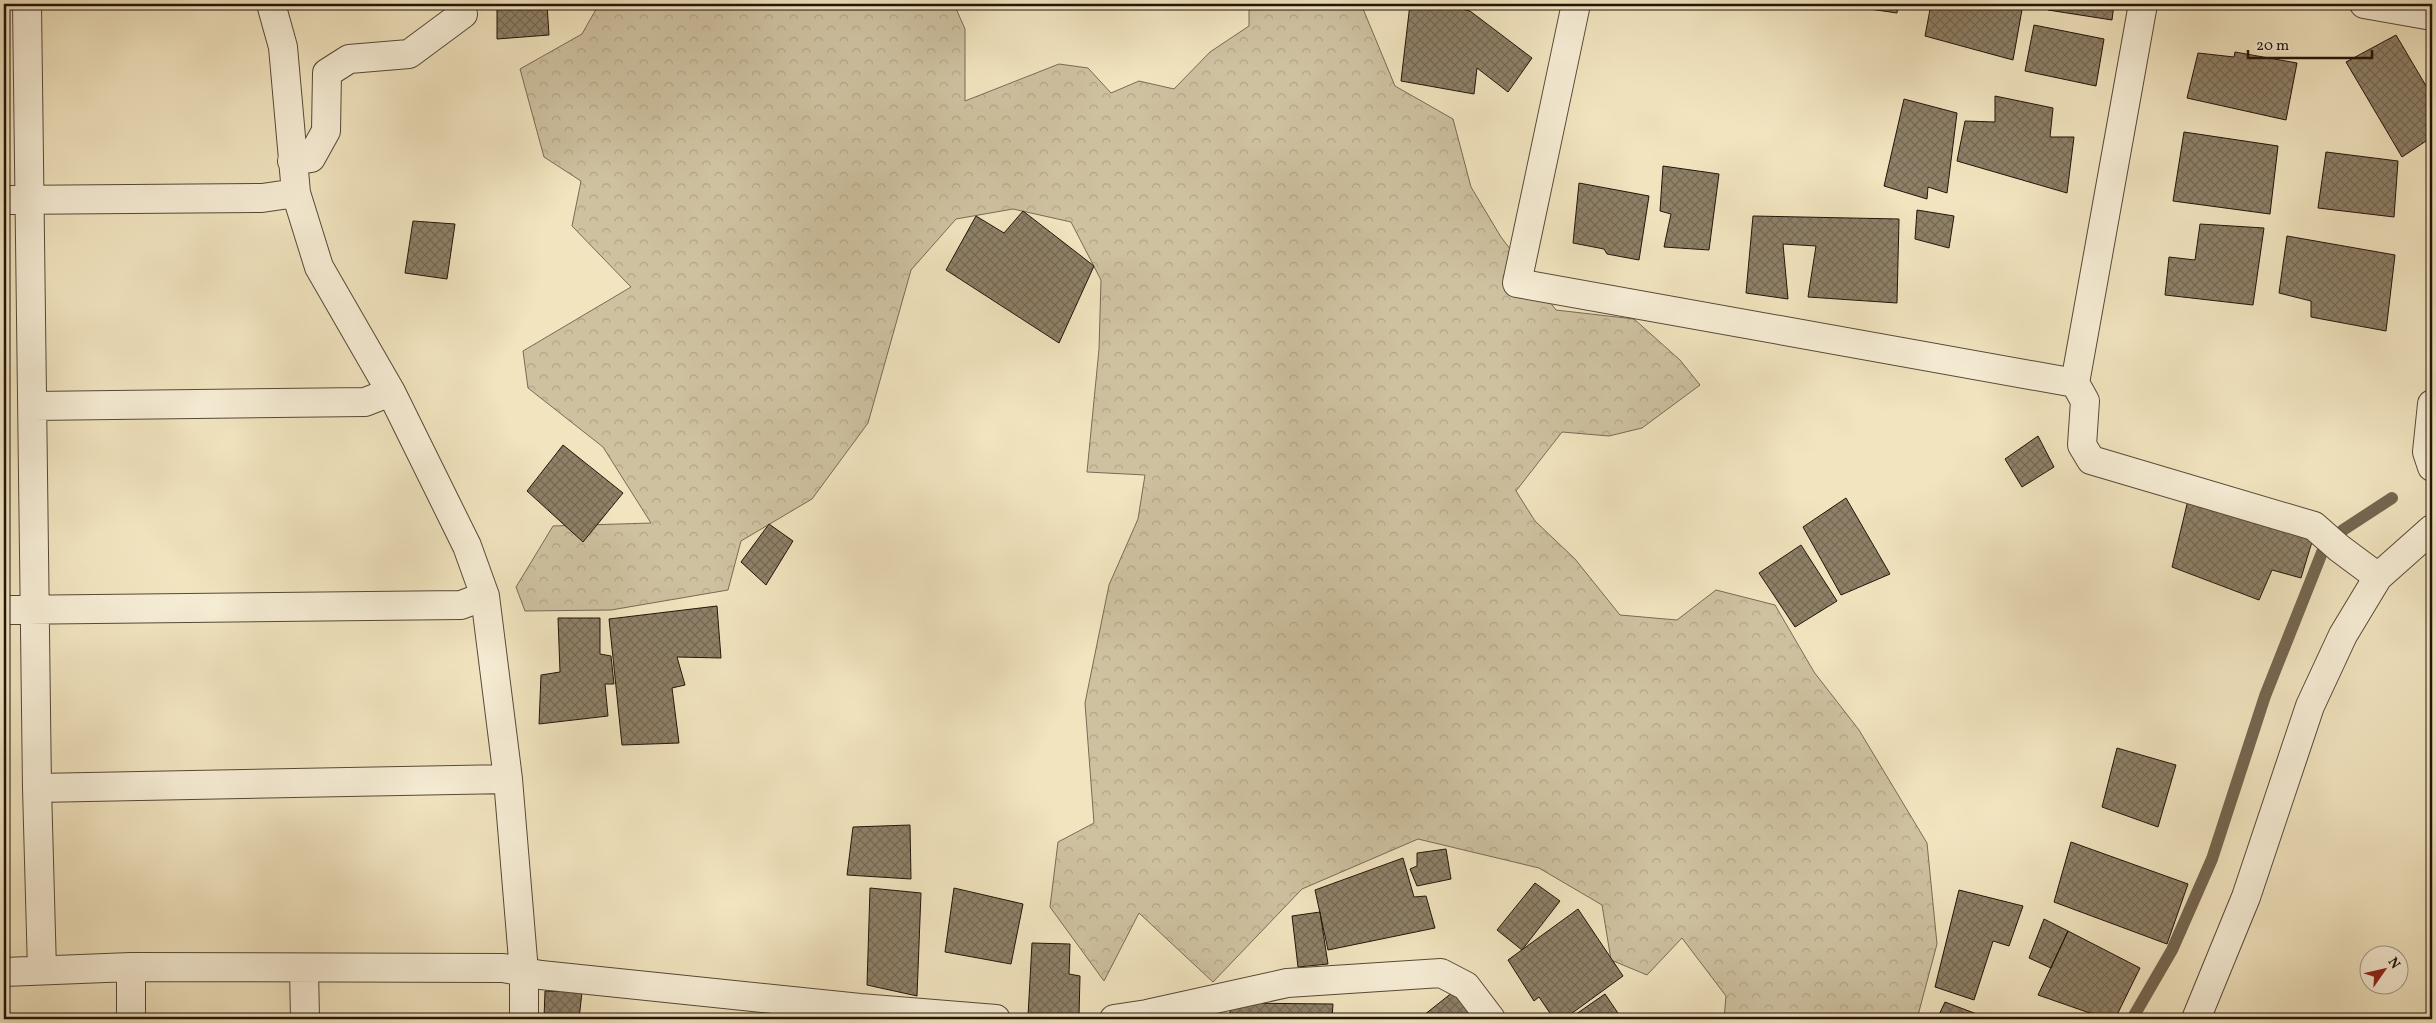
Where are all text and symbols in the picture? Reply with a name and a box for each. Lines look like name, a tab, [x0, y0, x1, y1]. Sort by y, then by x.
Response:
scale bar	[2248, 28, 2372, 60]
text: 20 m	[2256, 36, 2289, 57]
north arrow	[2358, 946, 2408, 996]
text: N	[2383, 954, 2404, 973]

